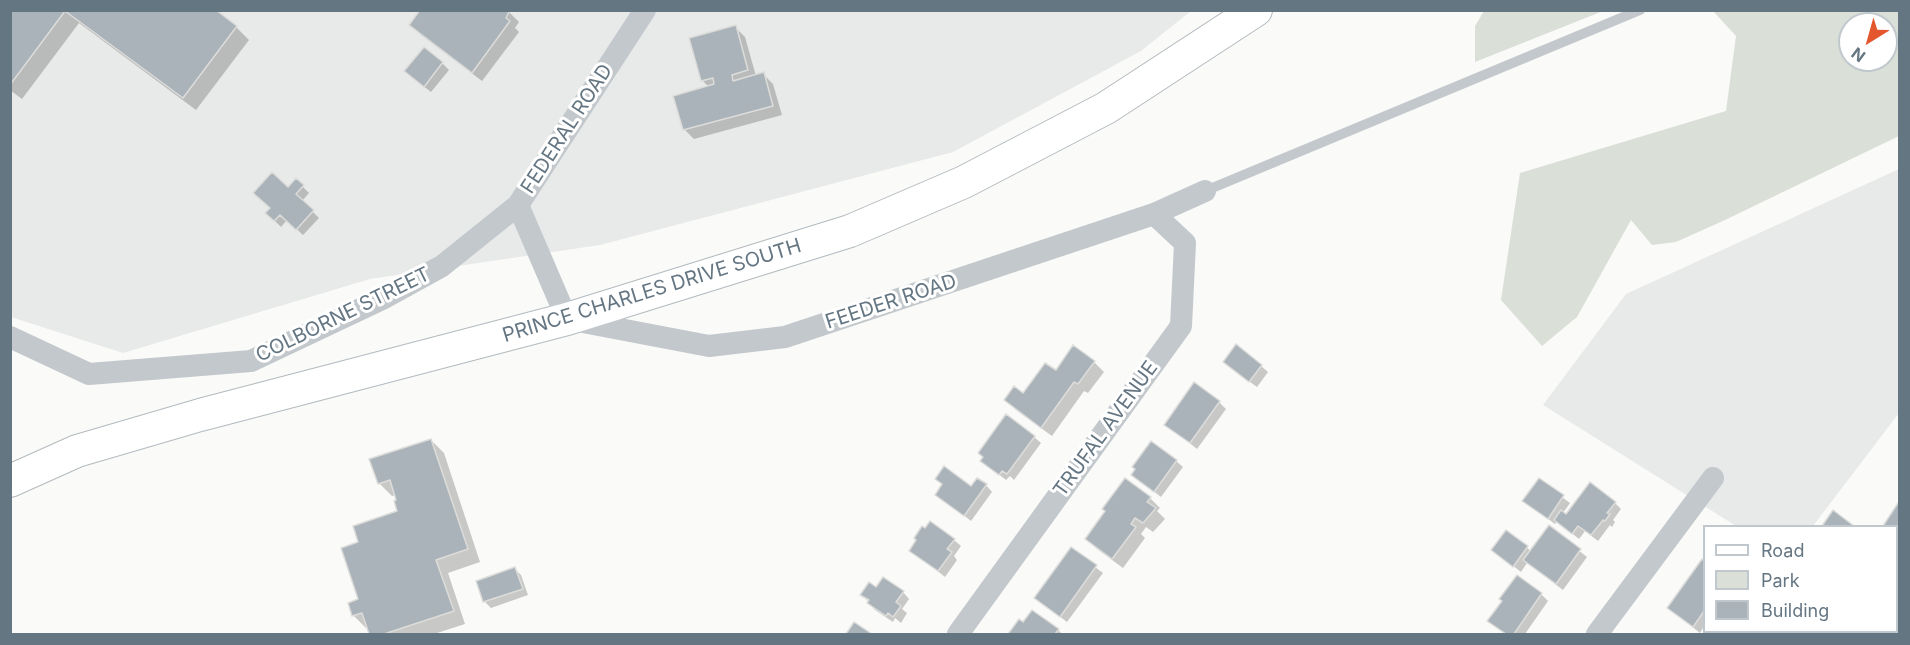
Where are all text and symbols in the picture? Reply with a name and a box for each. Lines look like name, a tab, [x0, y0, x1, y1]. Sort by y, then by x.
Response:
north arrow	[1838, 12, 1898, 72]
text: N	[1847, 43, 1869, 66]
street label: FEDERAL ROAD	[516, 60, 618, 198]
street label: PRINCE CHARLES DRIVE SOUTH	[500, 234, 804, 348]
street label: COLBORNE STREET	[252, 262, 434, 368]
street label: FEEDER ROAD	[822, 269, 960, 335]
street label: TRUFAL AVENUE	[1049, 357, 1163, 501]
legend	[1703, 525, 1898, 633]
text: Road	[1761, 540, 1804, 561]
text: Park	[1761, 570, 1800, 591]
text: Building	[1761, 600, 1829, 621]

